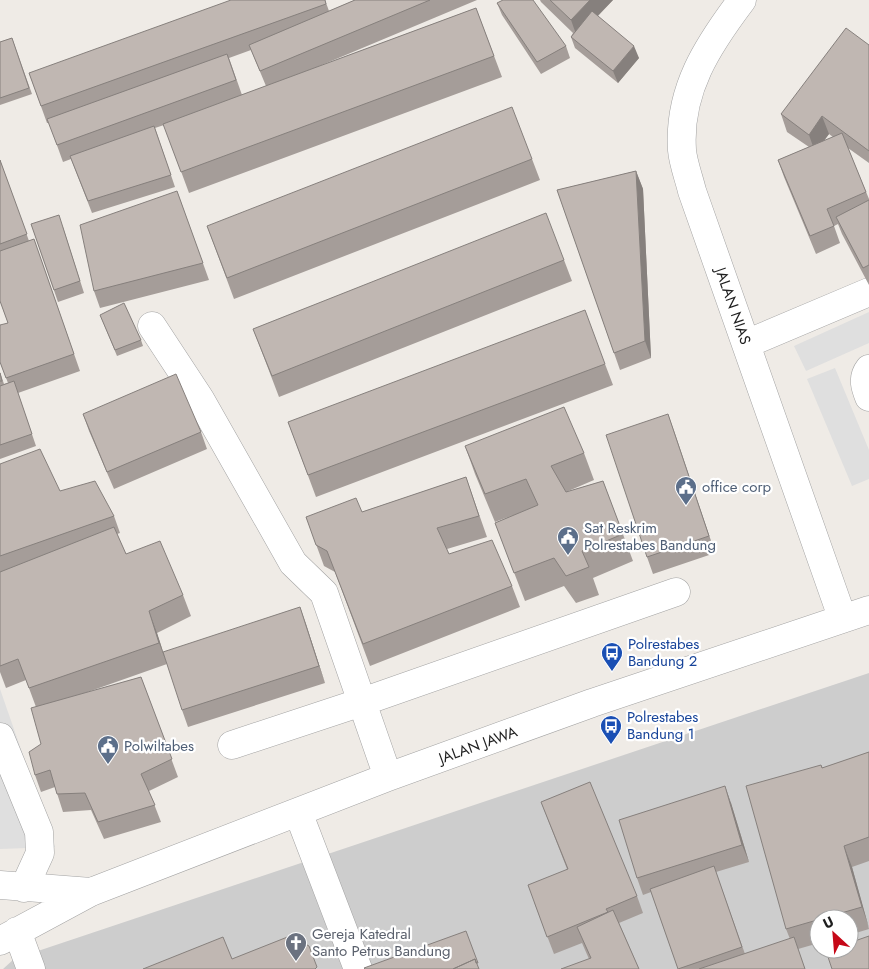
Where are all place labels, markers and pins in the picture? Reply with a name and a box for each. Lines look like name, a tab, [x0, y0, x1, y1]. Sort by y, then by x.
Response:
public building icon: office corp	[674, 475, 698, 506]
place label: office corp	[702, 476, 772, 498]
place label: Sat Reskrim Polrestabes Bandung	[584, 517, 716, 556]
public building icon: Sat Reskrim Polrestabes Bandung	[556, 525, 580, 556]
place label: Polrestabes Bandung 2	[628, 633, 699, 672]
bus stop icon: Polrestabes Bandung 2	[600, 641, 624, 672]
place label: Polrestabes Bandung 1	[627, 706, 698, 745]
bus stop icon: Polrestabes Bandung 1	[599, 714, 623, 745]
public building icon: Polwiltabes	[96, 734, 120, 765]
place label: Polwiltabes	[124, 735, 194, 757]
place label: Gereja Katedral Santo Petrus Bandung	[312, 923, 451, 962]
church icon: Gereja Katedral Santo Petrus Bandung	[284, 931, 308, 962]

